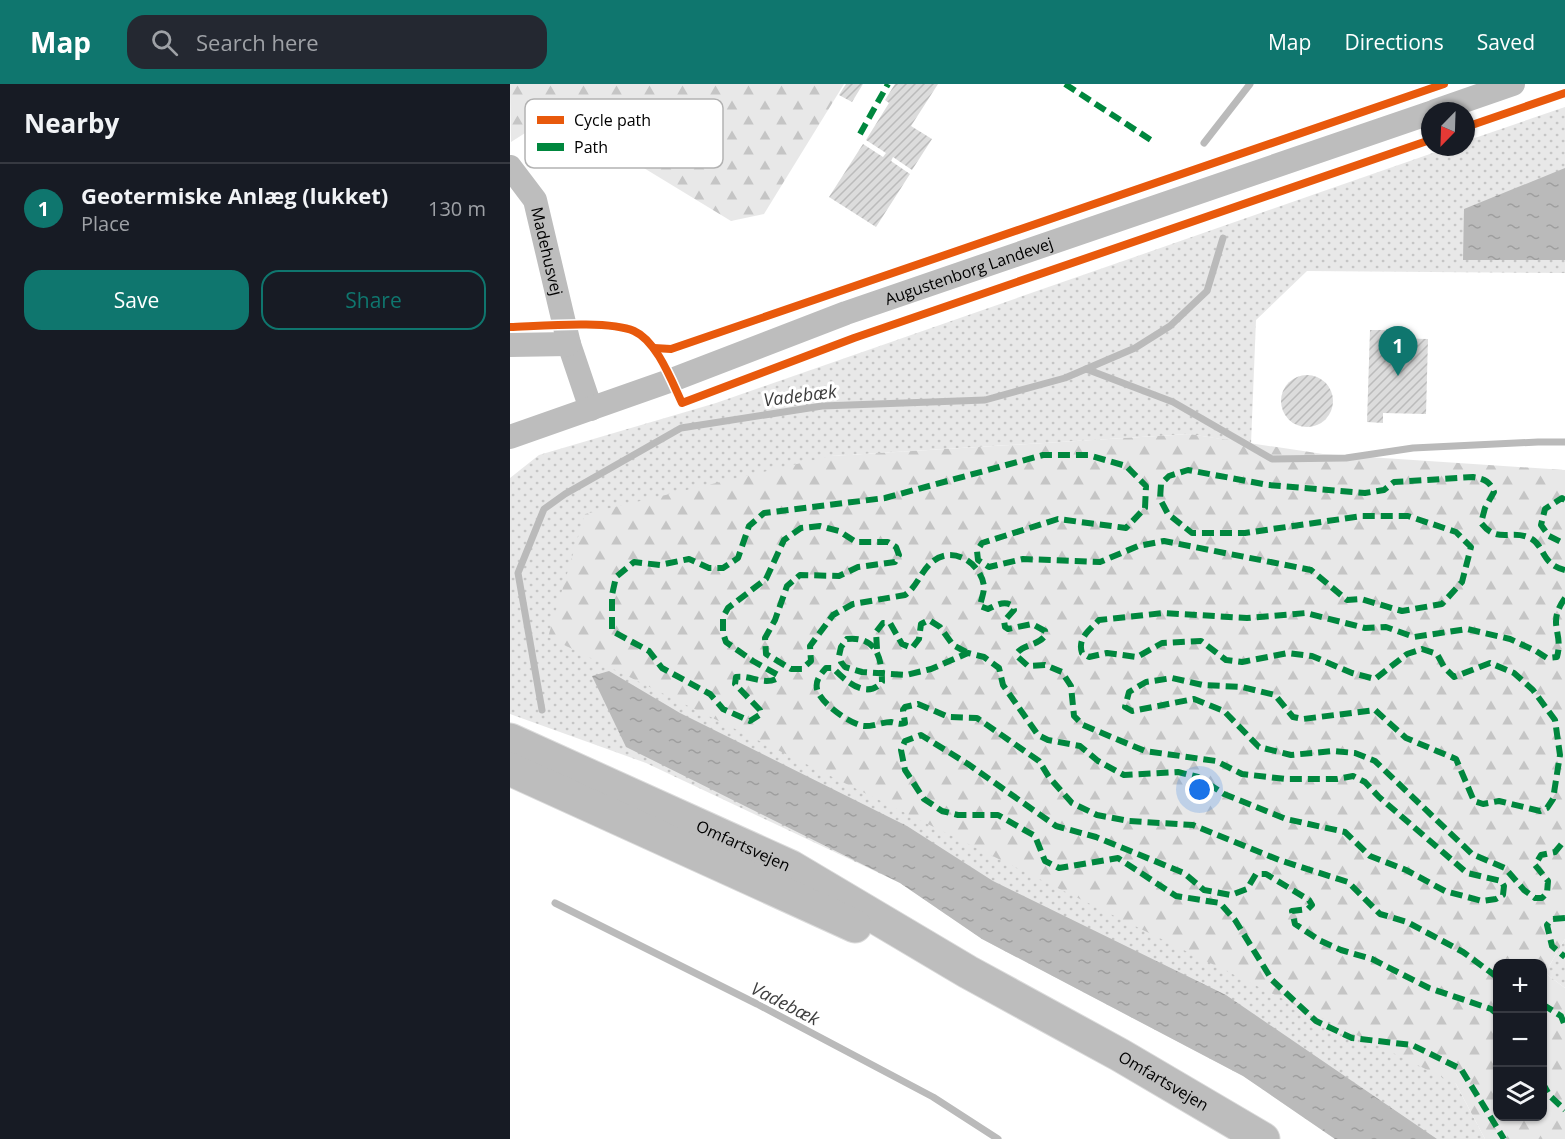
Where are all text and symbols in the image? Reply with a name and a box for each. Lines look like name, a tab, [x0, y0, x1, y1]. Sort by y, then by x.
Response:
search box	[127, 15, 547, 69]
text: Map	[30, 23, 91, 61]
icon: search	[148, 26, 181, 59]
text: Search here	[196, 27, 319, 57]
text: Map	[1268, 28, 1311, 56]
text: Directions	[1344, 28, 1444, 56]
text: Saved	[1477, 28, 1535, 56]
legend	[525, 99, 723, 168]
north arrow	[1421, 102, 1475, 156]
text: Nearby	[24, 105, 119, 141]
text: Cycle path	[574, 109, 651, 131]
text: Path	[574, 136, 608, 158]
text: Geotermiske Anlæg (lukket)	[81, 180, 388, 210]
text: 1	[38, 195, 49, 222]
text: 130 m	[428, 195, 486, 222]
street label: Madehusvej	[526, 205, 568, 298]
text: Place	[81, 210, 130, 237]
street label: Augustenborg Landevej	[882, 232, 1056, 310]
button: Save	[24, 270, 249, 330]
button: Share	[261, 270, 486, 330]
pin: 1	[1378, 326, 1418, 376]
water label: Vadebæk	[762, 378, 839, 411]
your location	[1185, 775, 1214, 804]
street label: Omfartsvejen	[693, 815, 794, 876]
map controls	[1493, 959, 1547, 1121]
button: +	[1493, 959, 1547, 1013]
water label: Vadebæk	[747, 976, 825, 1031]
button: −	[1493, 1013, 1547, 1067]
street label: Omfartsvejen	[1114, 1046, 1213, 1116]
button: layers	[1493, 1067, 1547, 1121]

